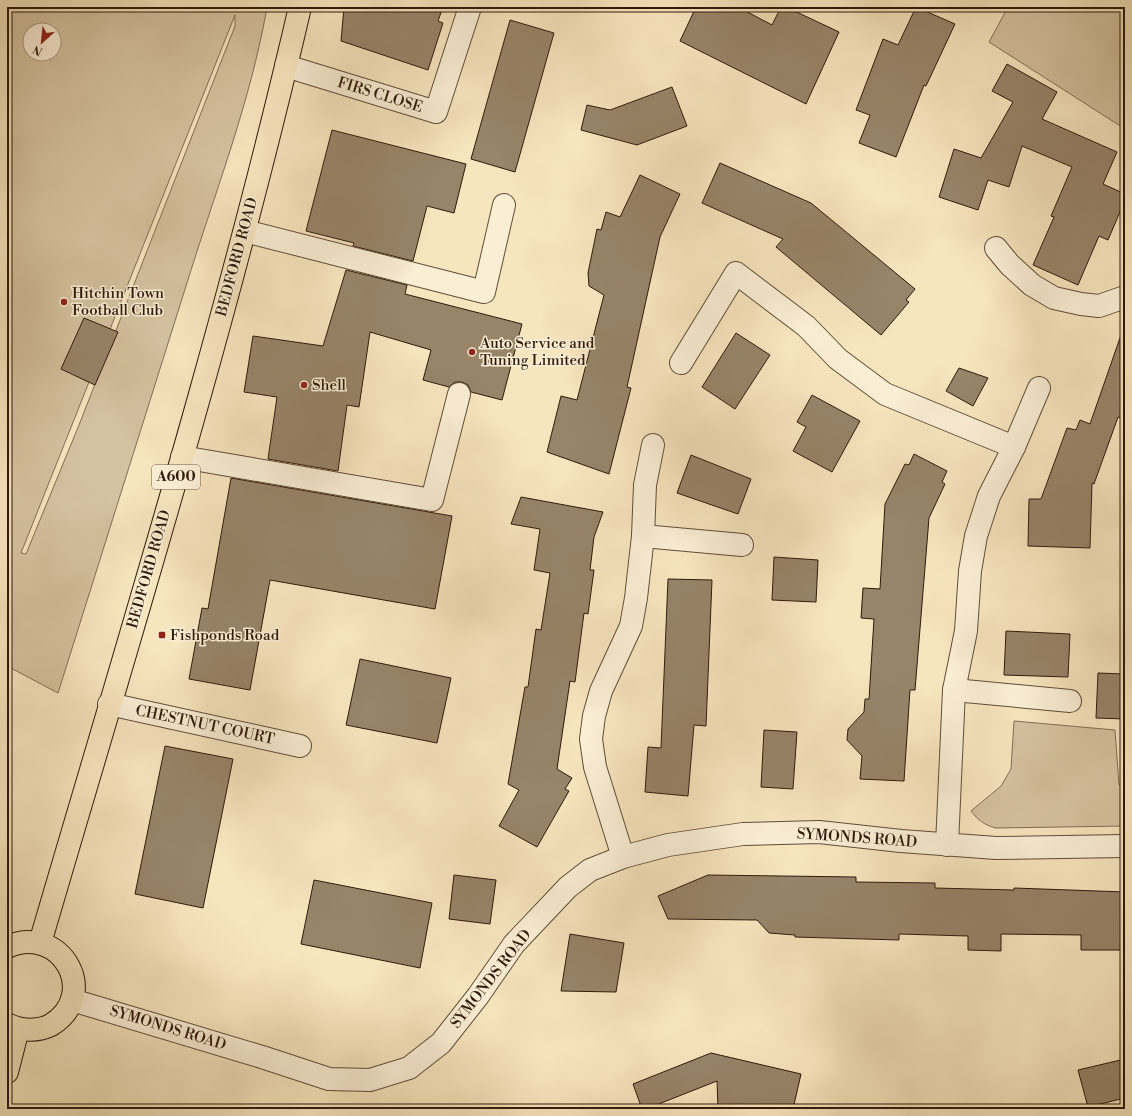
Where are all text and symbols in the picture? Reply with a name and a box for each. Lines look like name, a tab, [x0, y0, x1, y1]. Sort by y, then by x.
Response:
north arrow	[22, 22, 62, 62]
text: N	[31, 42, 45, 58]
street label: FIRS CLOSE	[335, 73, 425, 117]
street label: BEDFORD ROAD	[212, 195, 262, 320]
place label: Hitchin Town Football Club	[72, 284, 164, 320]
marker: Hitchin Town Football Club	[59, 297, 69, 307]
place label: Auto Service and Tuning Limited	[479, 334, 595, 370]
marker: Auto Service and Tuning Limited	[467, 347, 477, 357]
place label: Shell	[312, 376, 347, 395]
marker: Shell	[299, 380, 309, 390]
road number: A600	[152, 465, 200, 489]
street label: BEDFORD ROAD	[123, 508, 175, 631]
place label: Fishponds Road	[170, 626, 280, 645]
marker: Fishponds Road	[157, 630, 167, 640]
street label: CHESTNUT COURT	[134, 701, 277, 749]
street label: SYMONDS ROAD	[796, 824, 918, 852]
street label: SYMONDS ROAD	[446, 926, 536, 1032]
street label: SYMONDS ROAD	[108, 1001, 228, 1055]

